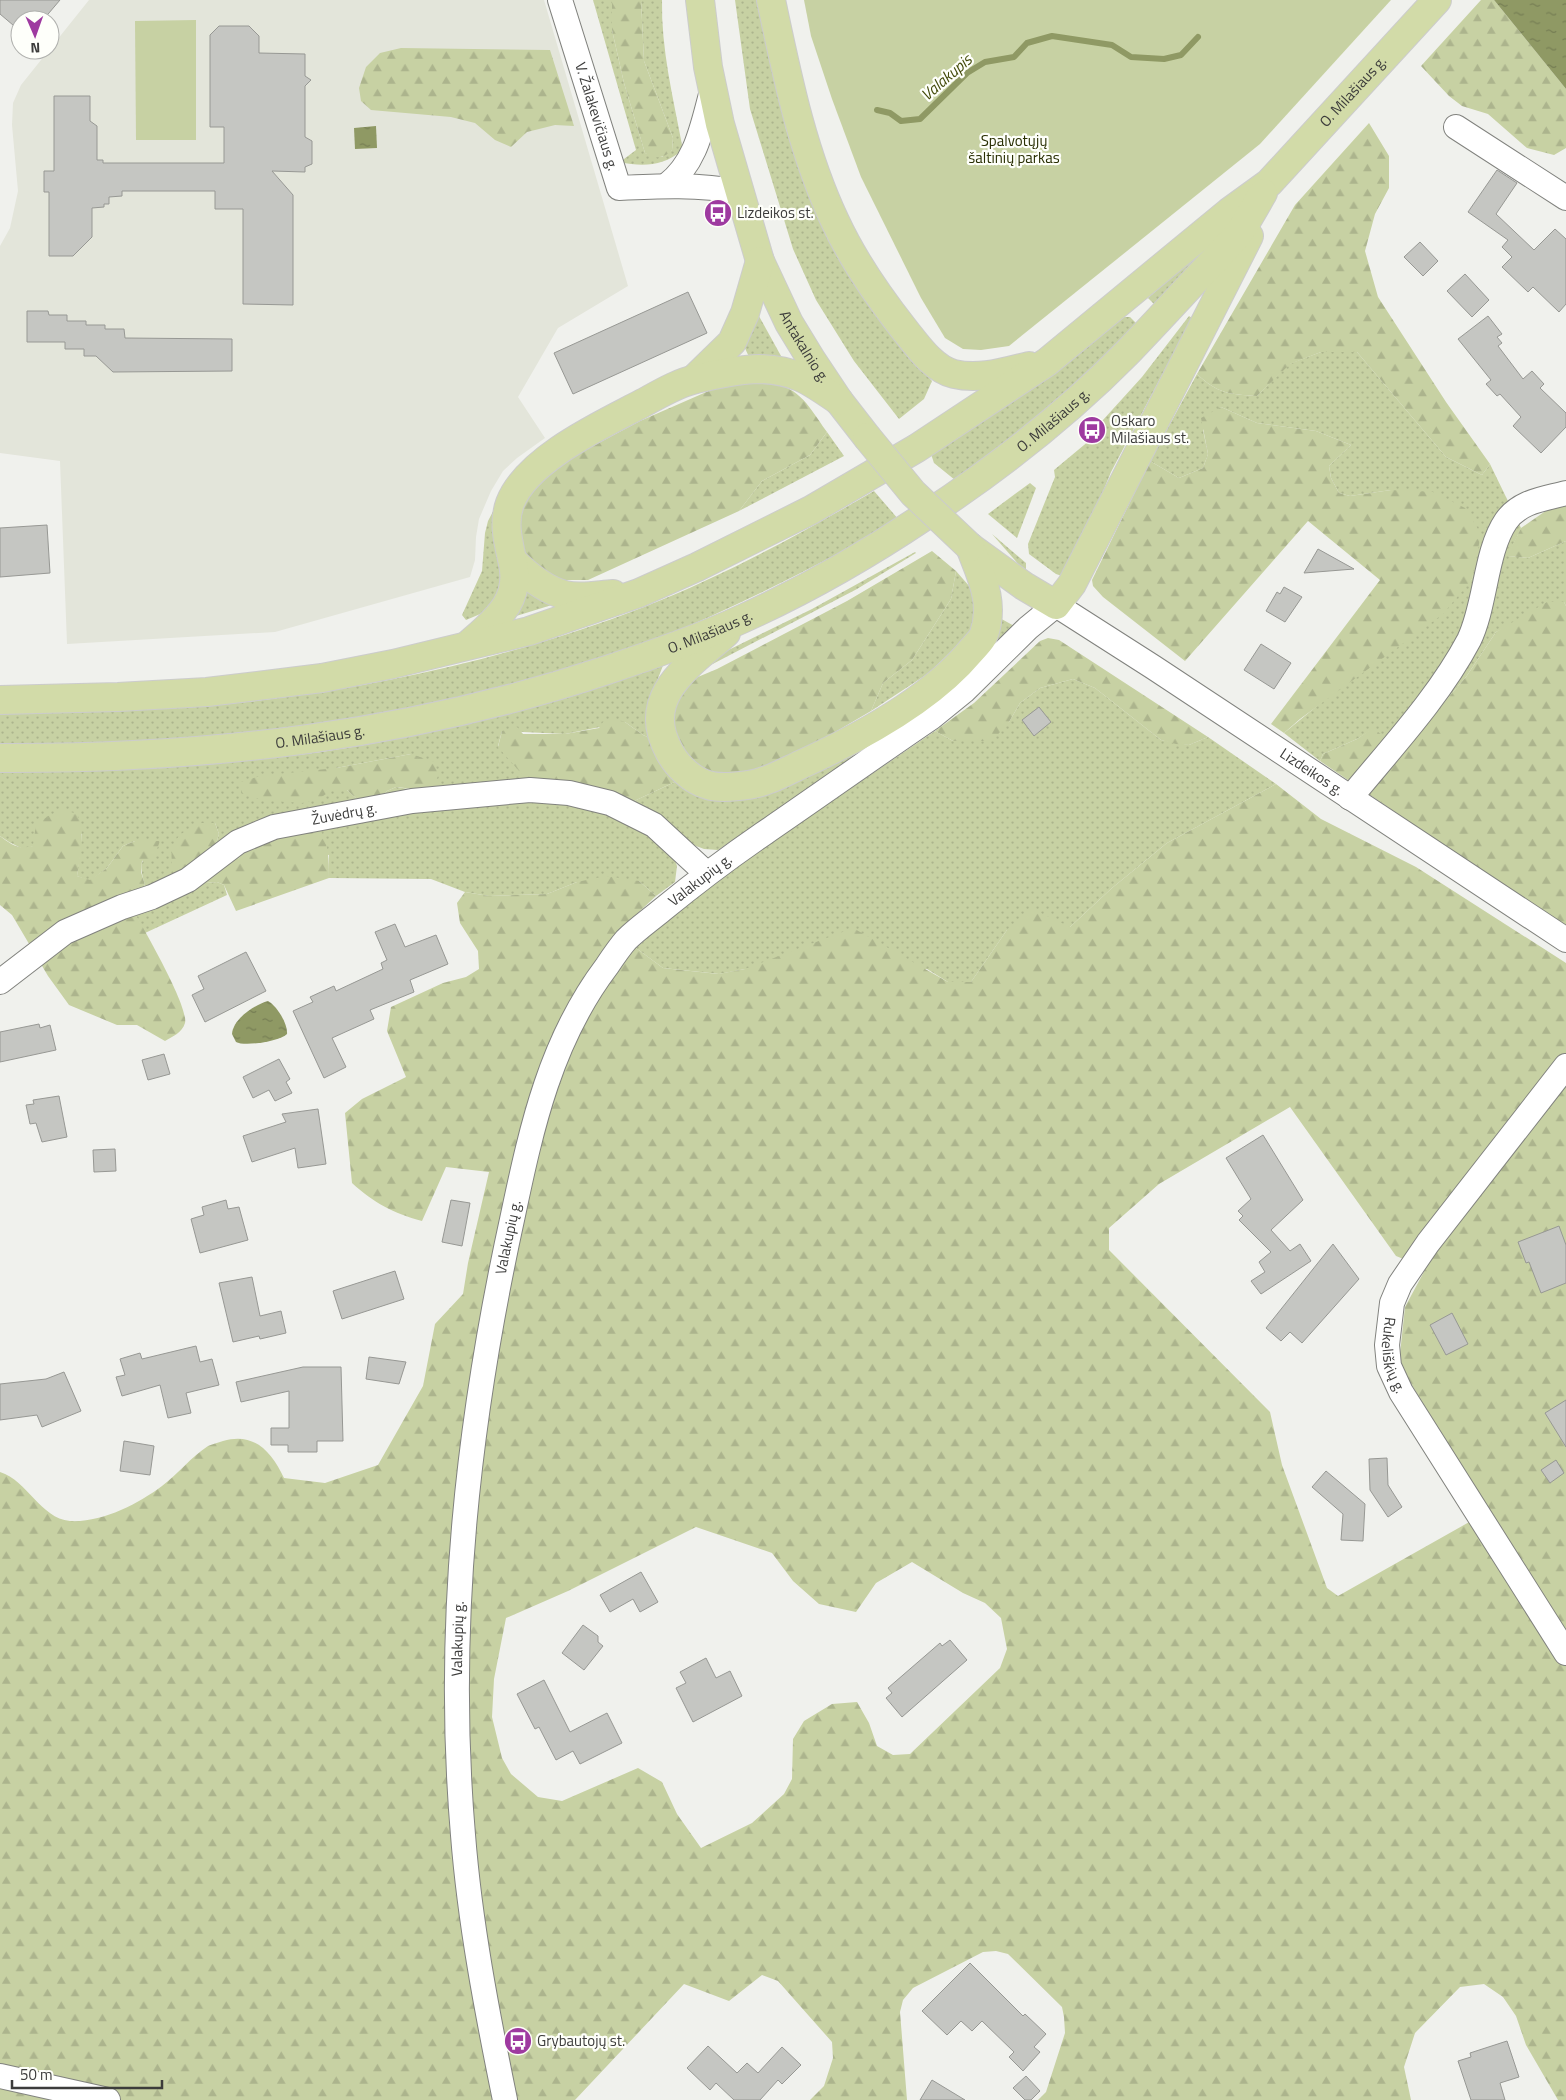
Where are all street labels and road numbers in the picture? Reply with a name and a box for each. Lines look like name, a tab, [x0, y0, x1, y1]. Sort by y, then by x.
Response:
street label: O. Milašiaus g.	[1314, 50, 1392, 132]
street label: V. Žalakevičiaus g.	[569, 59, 625, 173]
street label: Antakalnio g.	[774, 306, 836, 387]
street label: O. Milašiaus g.	[1011, 382, 1095, 458]
street label: O. Milašiaus g.	[664, 604, 756, 659]
street label: O. Milašiaus g.	[274, 718, 366, 754]
street label: Lizdeikos g.	[1275, 742, 1348, 801]
street label: Žuvėdrų g.	[310, 796, 379, 831]
street label: Valakupių g.	[663, 848, 737, 912]
street label: Valakupių g.	[489, 1198, 527, 1277]
street label: Rukeliškių g.	[1376, 1316, 1412, 1397]
street label: Valakupių g.	[445, 1600, 470, 1676]

